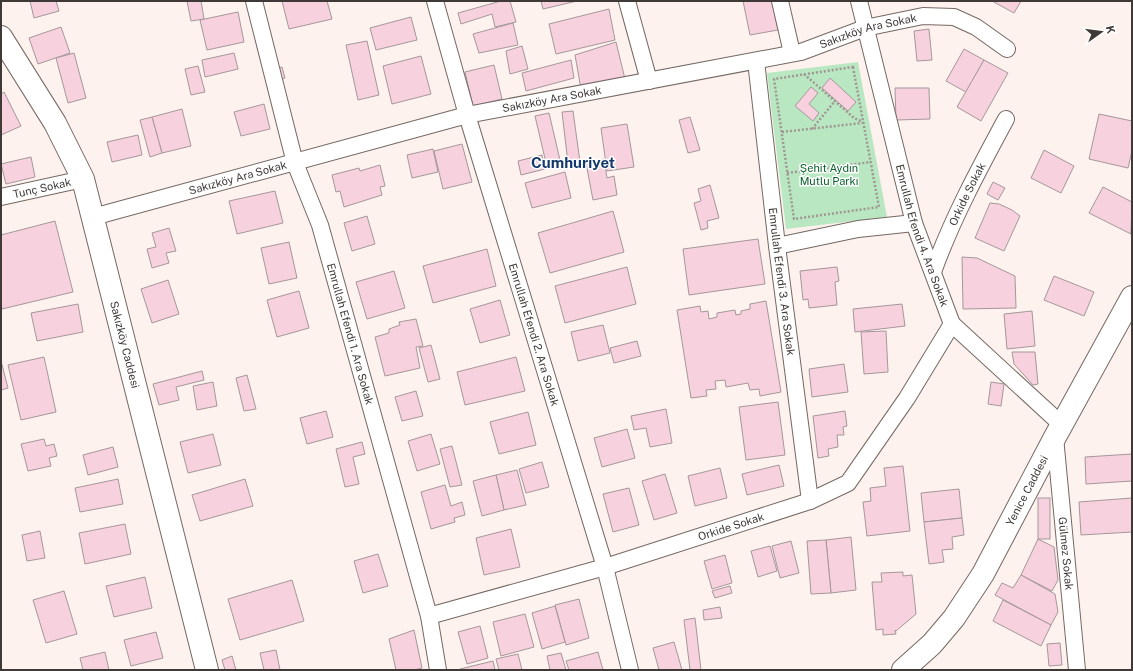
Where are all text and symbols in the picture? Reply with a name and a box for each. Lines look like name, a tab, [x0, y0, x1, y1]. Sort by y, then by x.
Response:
street label: Sakızköy Ara Sokak	[818, 11, 918, 51]
north arrow	[1081, 12, 1121, 52]
text: K	[1104, 24, 1118, 35]
street label: Sakızköy Ara Sokak	[501, 84, 603, 114]
district label: Cumhuriyet	[531, 154, 615, 171]
street label: Sakızköy Ara Sokak	[187, 158, 288, 197]
street label: Orkide Sokak	[947, 161, 988, 228]
park label: Şehit Aydın Mutlu Parkı	[800, 162, 858, 187]
street label: Emrullah Efendi 4. Ara Sokak	[894, 163, 951, 308]
street label: Tunç Sokak	[12, 176, 72, 200]
street label: Emrullah Efendi 3. Ara Sokak	[767, 207, 797, 356]
street label: Emrullah Efendi 1. Ara Sokak	[325, 262, 376, 406]
street label: Emrullah Efendi 2. Ara Sokak	[507, 262, 561, 407]
street label: Sakızköy Caddesi	[108, 300, 142, 389]
street label: Yenice Caddesi	[1004, 453, 1050, 528]
street label: Orkide Sokak	[696, 510, 765, 543]
street label: Gülmez Sokak	[1057, 516, 1075, 591]

